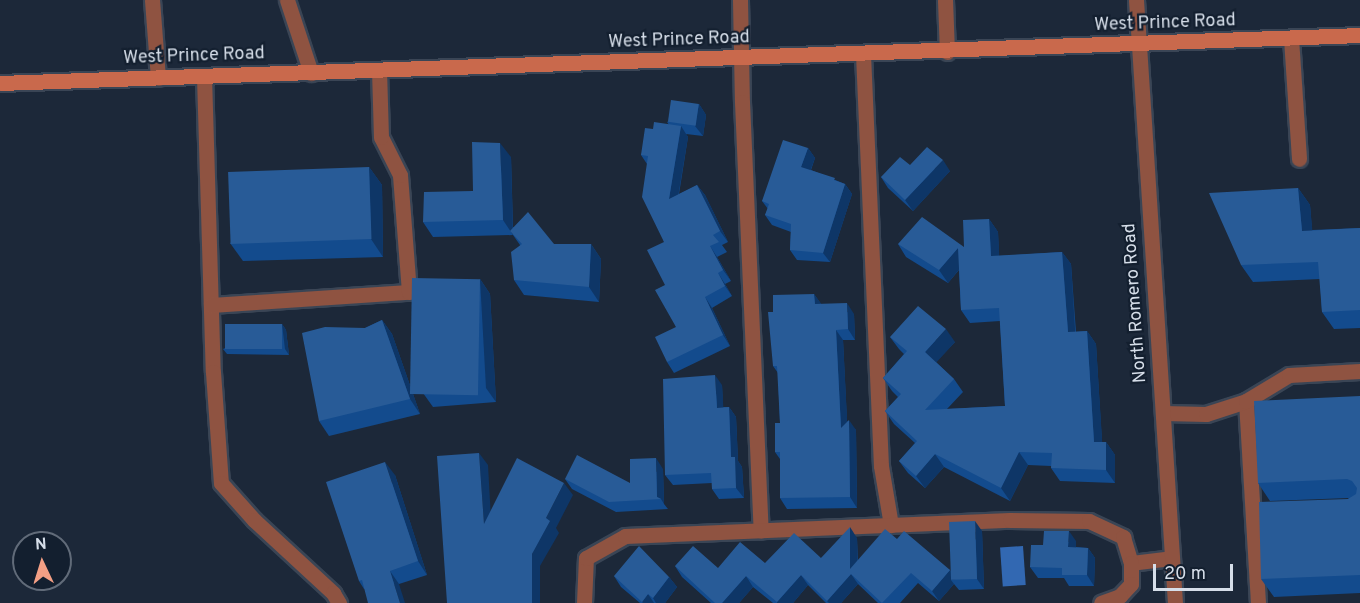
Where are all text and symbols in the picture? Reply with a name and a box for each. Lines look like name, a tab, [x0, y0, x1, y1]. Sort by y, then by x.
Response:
street label: West Prince Road	[1094, 11, 1236, 37]
street label: West Prince Road	[608, 28, 750, 54]
street label: West Prince Road	[123, 44, 265, 70]
street label: North Romero Road	[1120, 222, 1152, 384]
north arrow	[12, 531, 72, 591]
text: N	[34, 535, 47, 555]
scale bar	[1156, 552, 1236, 590]
text: 20 m	[1164, 563, 1206, 586]

